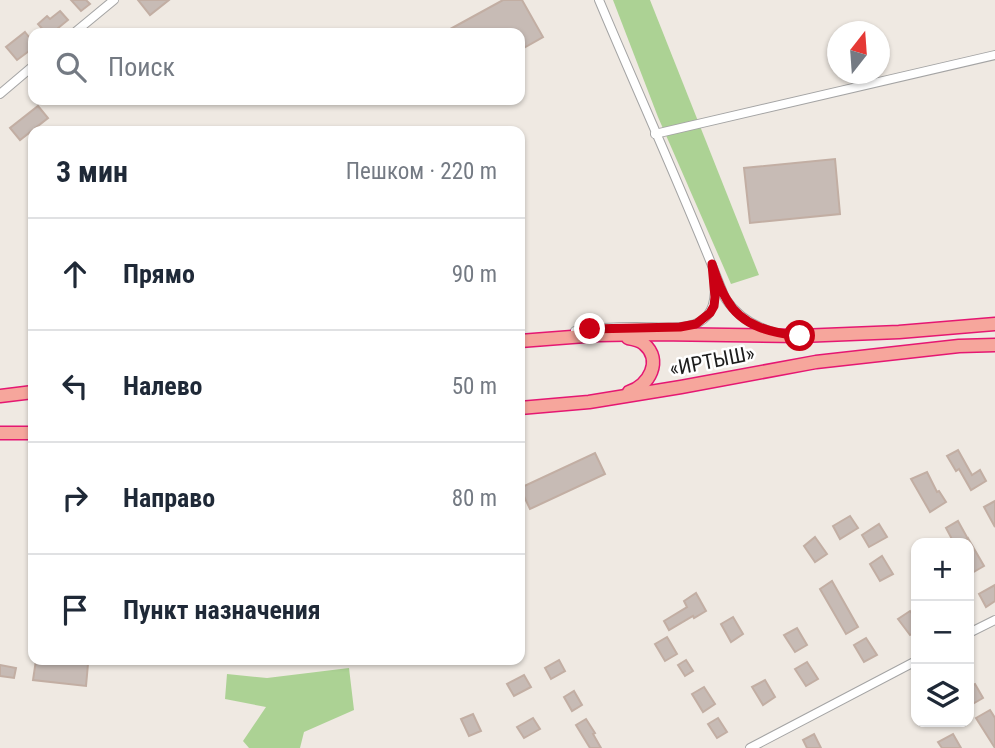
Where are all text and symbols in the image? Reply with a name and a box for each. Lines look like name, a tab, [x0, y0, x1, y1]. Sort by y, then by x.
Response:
north arrow	[827, 21, 890, 84]
search box	[28, 28, 525, 105]
icon: search	[52, 48, 90, 86]
text: Поиск	[108, 52, 175, 82]
text: 3 мин	[56, 154, 128, 189]
text: Пешком · 220 m	[346, 158, 497, 185]
icon: ahead	[56, 255, 94, 293]
text: Прямо	[123, 259, 195, 289]
text: 90 m	[452, 261, 497, 288]
route end	[574, 313, 605, 344]
route start	[784, 320, 815, 351]
street label: «ИРТЫШ»	[667, 341, 757, 381]
icon: left	[56, 367, 94, 405]
text: Налево	[123, 371, 203, 401]
text: 50 m	[452, 373, 497, 400]
icon: right	[56, 479, 94, 517]
text: Направо	[123, 483, 215, 513]
text: 80 m	[452, 485, 497, 512]
map controls	[911, 538, 974, 727]
button: +	[911, 538, 974, 601]
icon: arrive	[56, 591, 94, 629]
text: Пункт назначения	[123, 595, 321, 625]
button: −	[911, 601, 974, 664]
button: layers	[911, 664, 974, 727]

